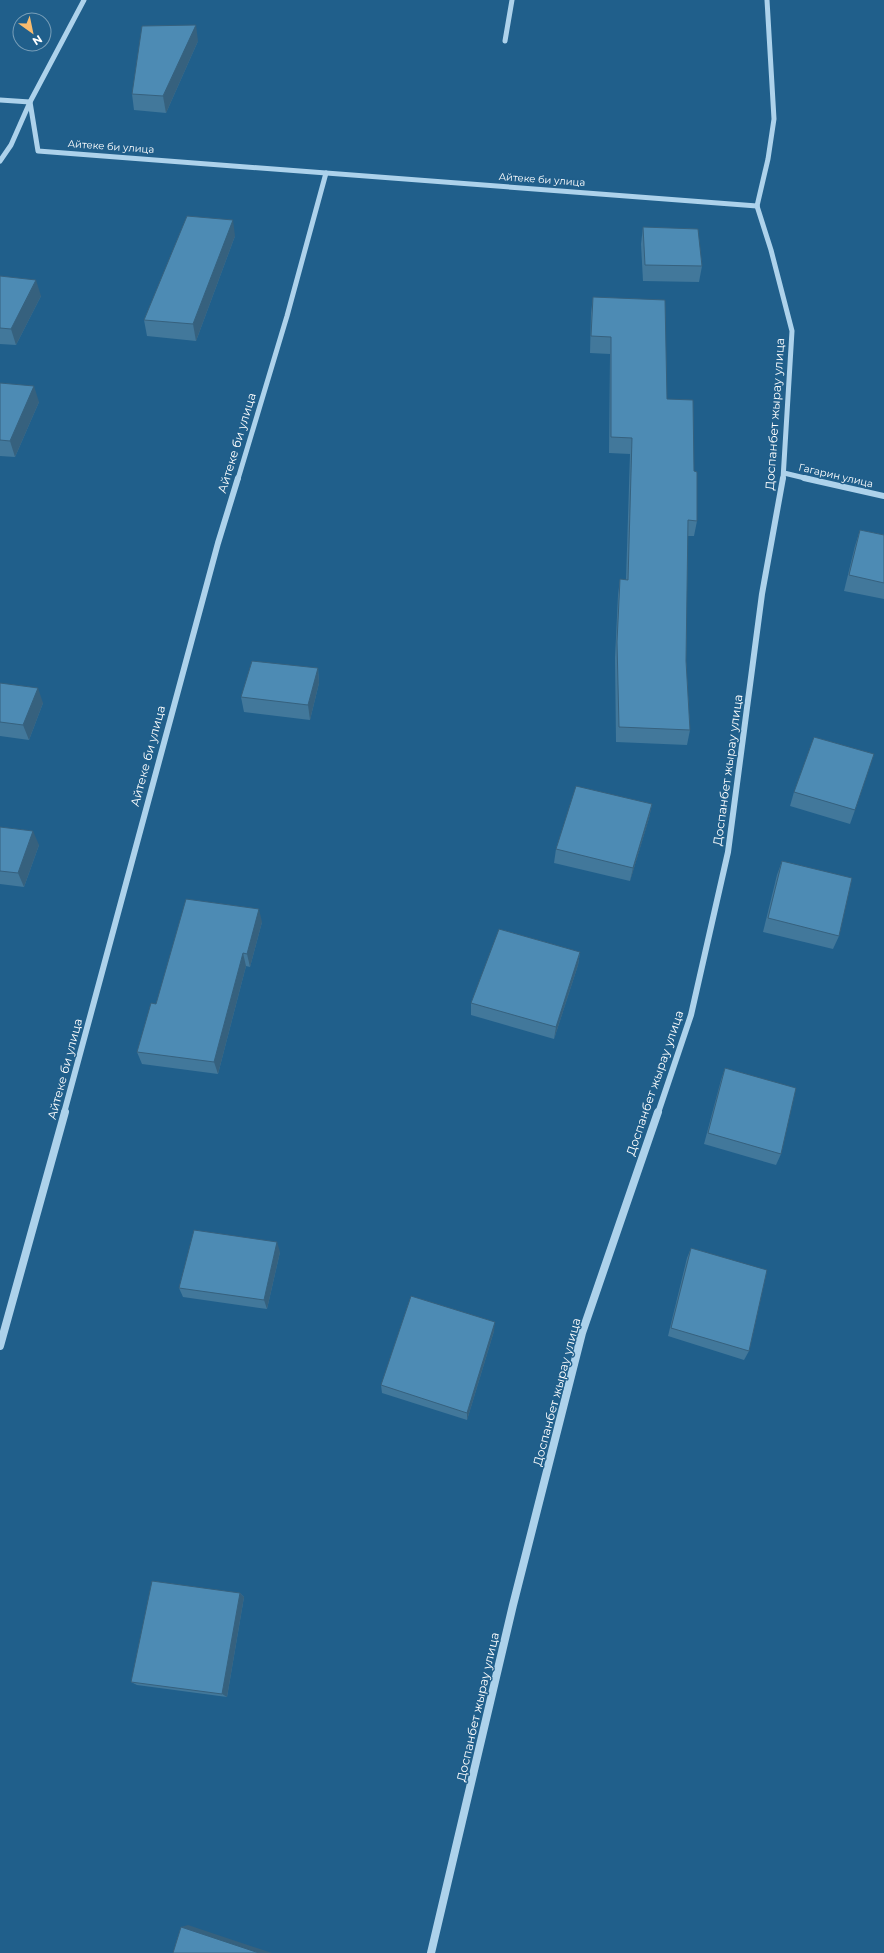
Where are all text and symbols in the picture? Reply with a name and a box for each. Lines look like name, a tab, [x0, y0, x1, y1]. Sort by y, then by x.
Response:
north arrow	[12, 12, 52, 52]
text: N	[30, 32, 45, 49]
street label: Айтеке би улица	[67, 137, 155, 156]
street label: Айтеке би улица	[498, 170, 586, 189]
street label: Доспанбет жырау улица	[762, 337, 787, 491]
street label: Айтеке би улица	[214, 391, 259, 495]
street label: Гагарин улица	[797, 461, 874, 490]
street label: Доспанбет жырау улица	[709, 693, 746, 847]
street label: Айтеке би улица	[127, 704, 168, 808]
street label: Доспанбет жырау улица	[623, 1008, 686, 1157]
street label: Айтеке би улица	[44, 1017, 85, 1121]
street label: Доспанбет жырау улица	[530, 1316, 584, 1468]
street label: Доспанбет жырау улица	[453, 1631, 502, 1783]

